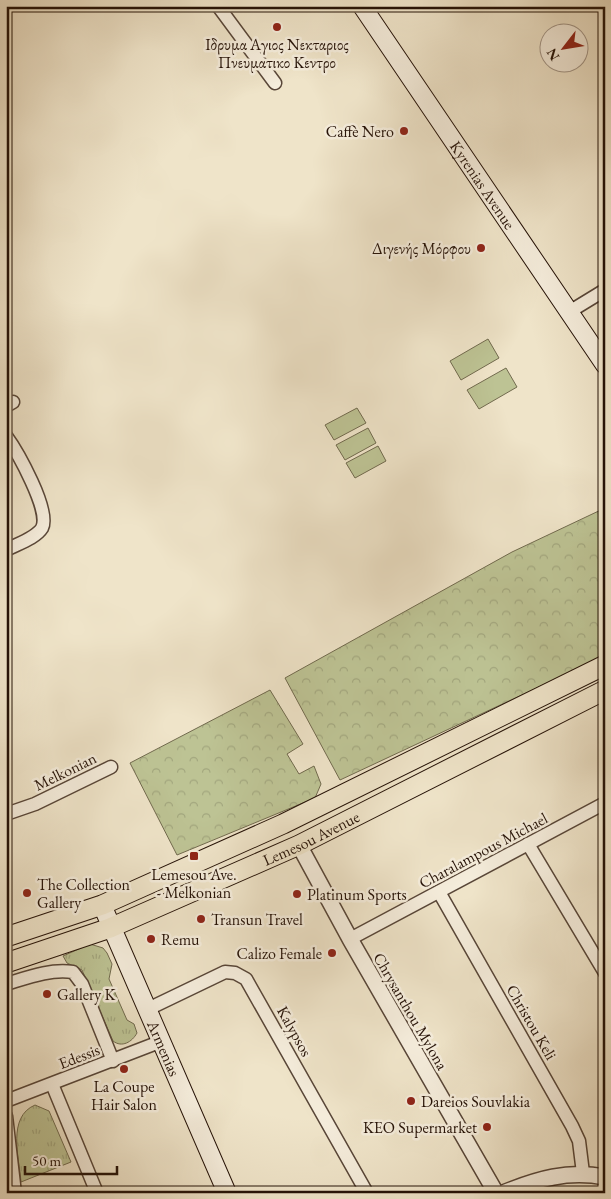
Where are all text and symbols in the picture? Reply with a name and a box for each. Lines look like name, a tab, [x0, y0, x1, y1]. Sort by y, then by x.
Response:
marker: Ιδρυμα Αγιος Νεκταριος Πνευματικο Κεντρο	[271, 21, 283, 33]
north arrow	[538, 22, 588, 72]
place label: Ιδρυμα Αγιος Νεκταριος Πνευματικο Κεντρο	[205, 34, 349, 73]
text: N	[542, 45, 563, 64]
place label: Caffè Nero	[326, 121, 394, 142]
marker: Caffè Nero	[398, 125, 410, 137]
street label: Kyrenias Avenue	[445, 137, 520, 234]
place label: Διγενής Μόρφου	[372, 238, 471, 259]
marker: Διγενής Μόρφου	[475, 242, 487, 254]
street label: Melkonian	[31, 747, 100, 796]
street label: Lemesou Avenue	[260, 806, 363, 871]
street label: Charalampous Michael	[415, 808, 551, 893]
marker: Lemesou Ave. - Melkonian	[188, 850, 200, 862]
place label: Lemesou Ave. - Melkonian	[151, 864, 237, 903]
place label: The Collection Gallery	[37, 874, 131, 913]
place label: Platinum Sports	[307, 884, 407, 905]
marker: The Collection Gallery	[21, 887, 33, 899]
marker: Platinum Sports	[291, 888, 303, 900]
place label: Transun Travel	[211, 909, 303, 930]
marker: Transun Travel	[195, 913, 207, 925]
place label: Remu	[161, 929, 200, 950]
marker: Remu	[145, 933, 157, 945]
place label: Calizo Female	[236, 943, 322, 964]
marker: Calizo Female	[326, 947, 338, 959]
street label: Chrysanthou Mylona	[368, 949, 453, 1074]
street label: Christou Keli	[502, 981, 562, 1064]
place label: Gallery K	[57, 984, 117, 1005]
marker: Gallery K	[41, 988, 53, 1000]
street label: Kalypsos	[272, 1002, 317, 1060]
street label: Armenias	[142, 1016, 185, 1080]
street label: Edessis	[56, 1039, 103, 1074]
marker: La Coupe Hair Salon	[118, 1063, 130, 1075]
place label: La Coupe Hair Salon	[91, 1076, 157, 1115]
place label: Dareios Souvlakia	[421, 1091, 531, 1112]
marker: Dareios Souvlakia	[405, 1095, 417, 1107]
place label: KEO Supermarket	[363, 1117, 477, 1138]
marker: KEO Supermarket	[481, 1121, 493, 1133]
scale bar	[25, 1144, 118, 1176]
text: 50 m	[32, 1151, 61, 1170]

